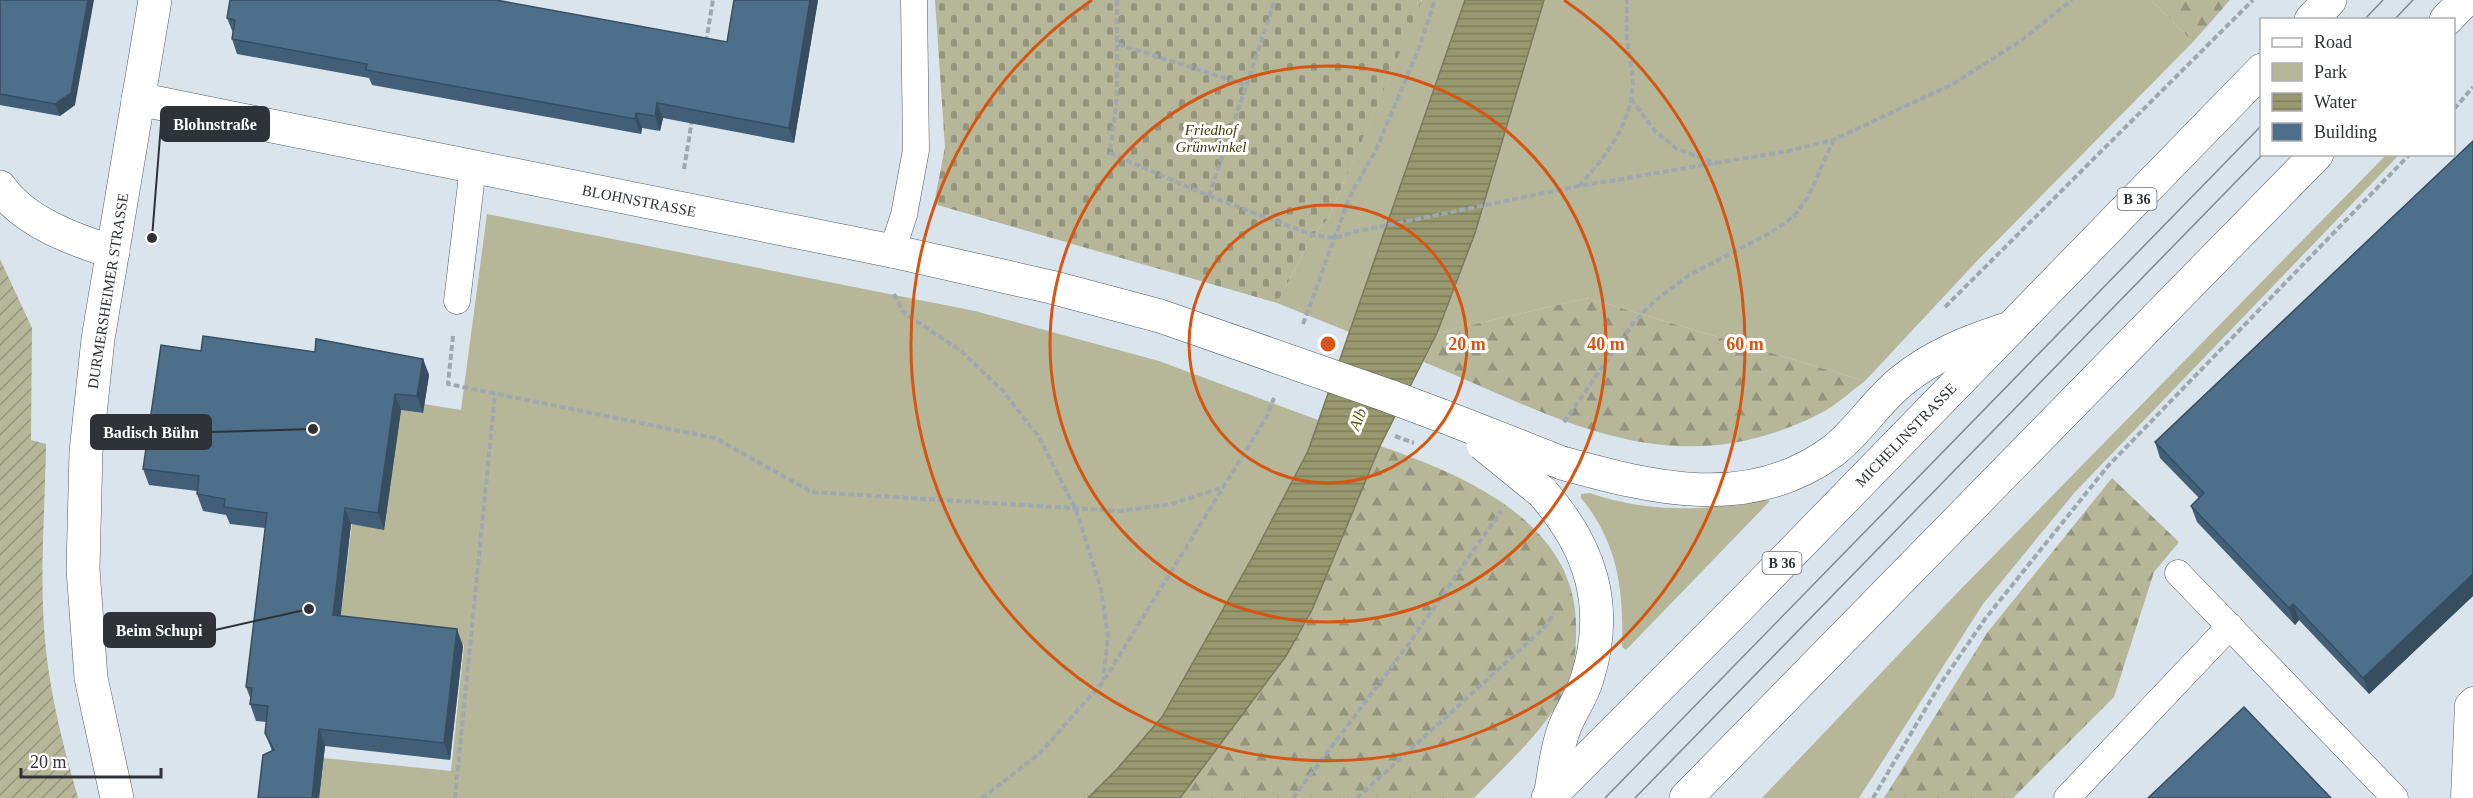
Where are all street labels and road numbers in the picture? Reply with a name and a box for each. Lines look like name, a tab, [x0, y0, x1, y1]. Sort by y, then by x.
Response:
street label: BLOHNSTRASSE	[581, 182, 697, 220]
road number: B 36	[2118, 188, 2156, 210]
street label: DURMERSHEIMER STRASSE	[85, 192, 131, 390]
street label: MICHELINSTRASSE	[1852, 380, 1960, 490]
road number: B 36	[1762, 552, 1802, 574]

